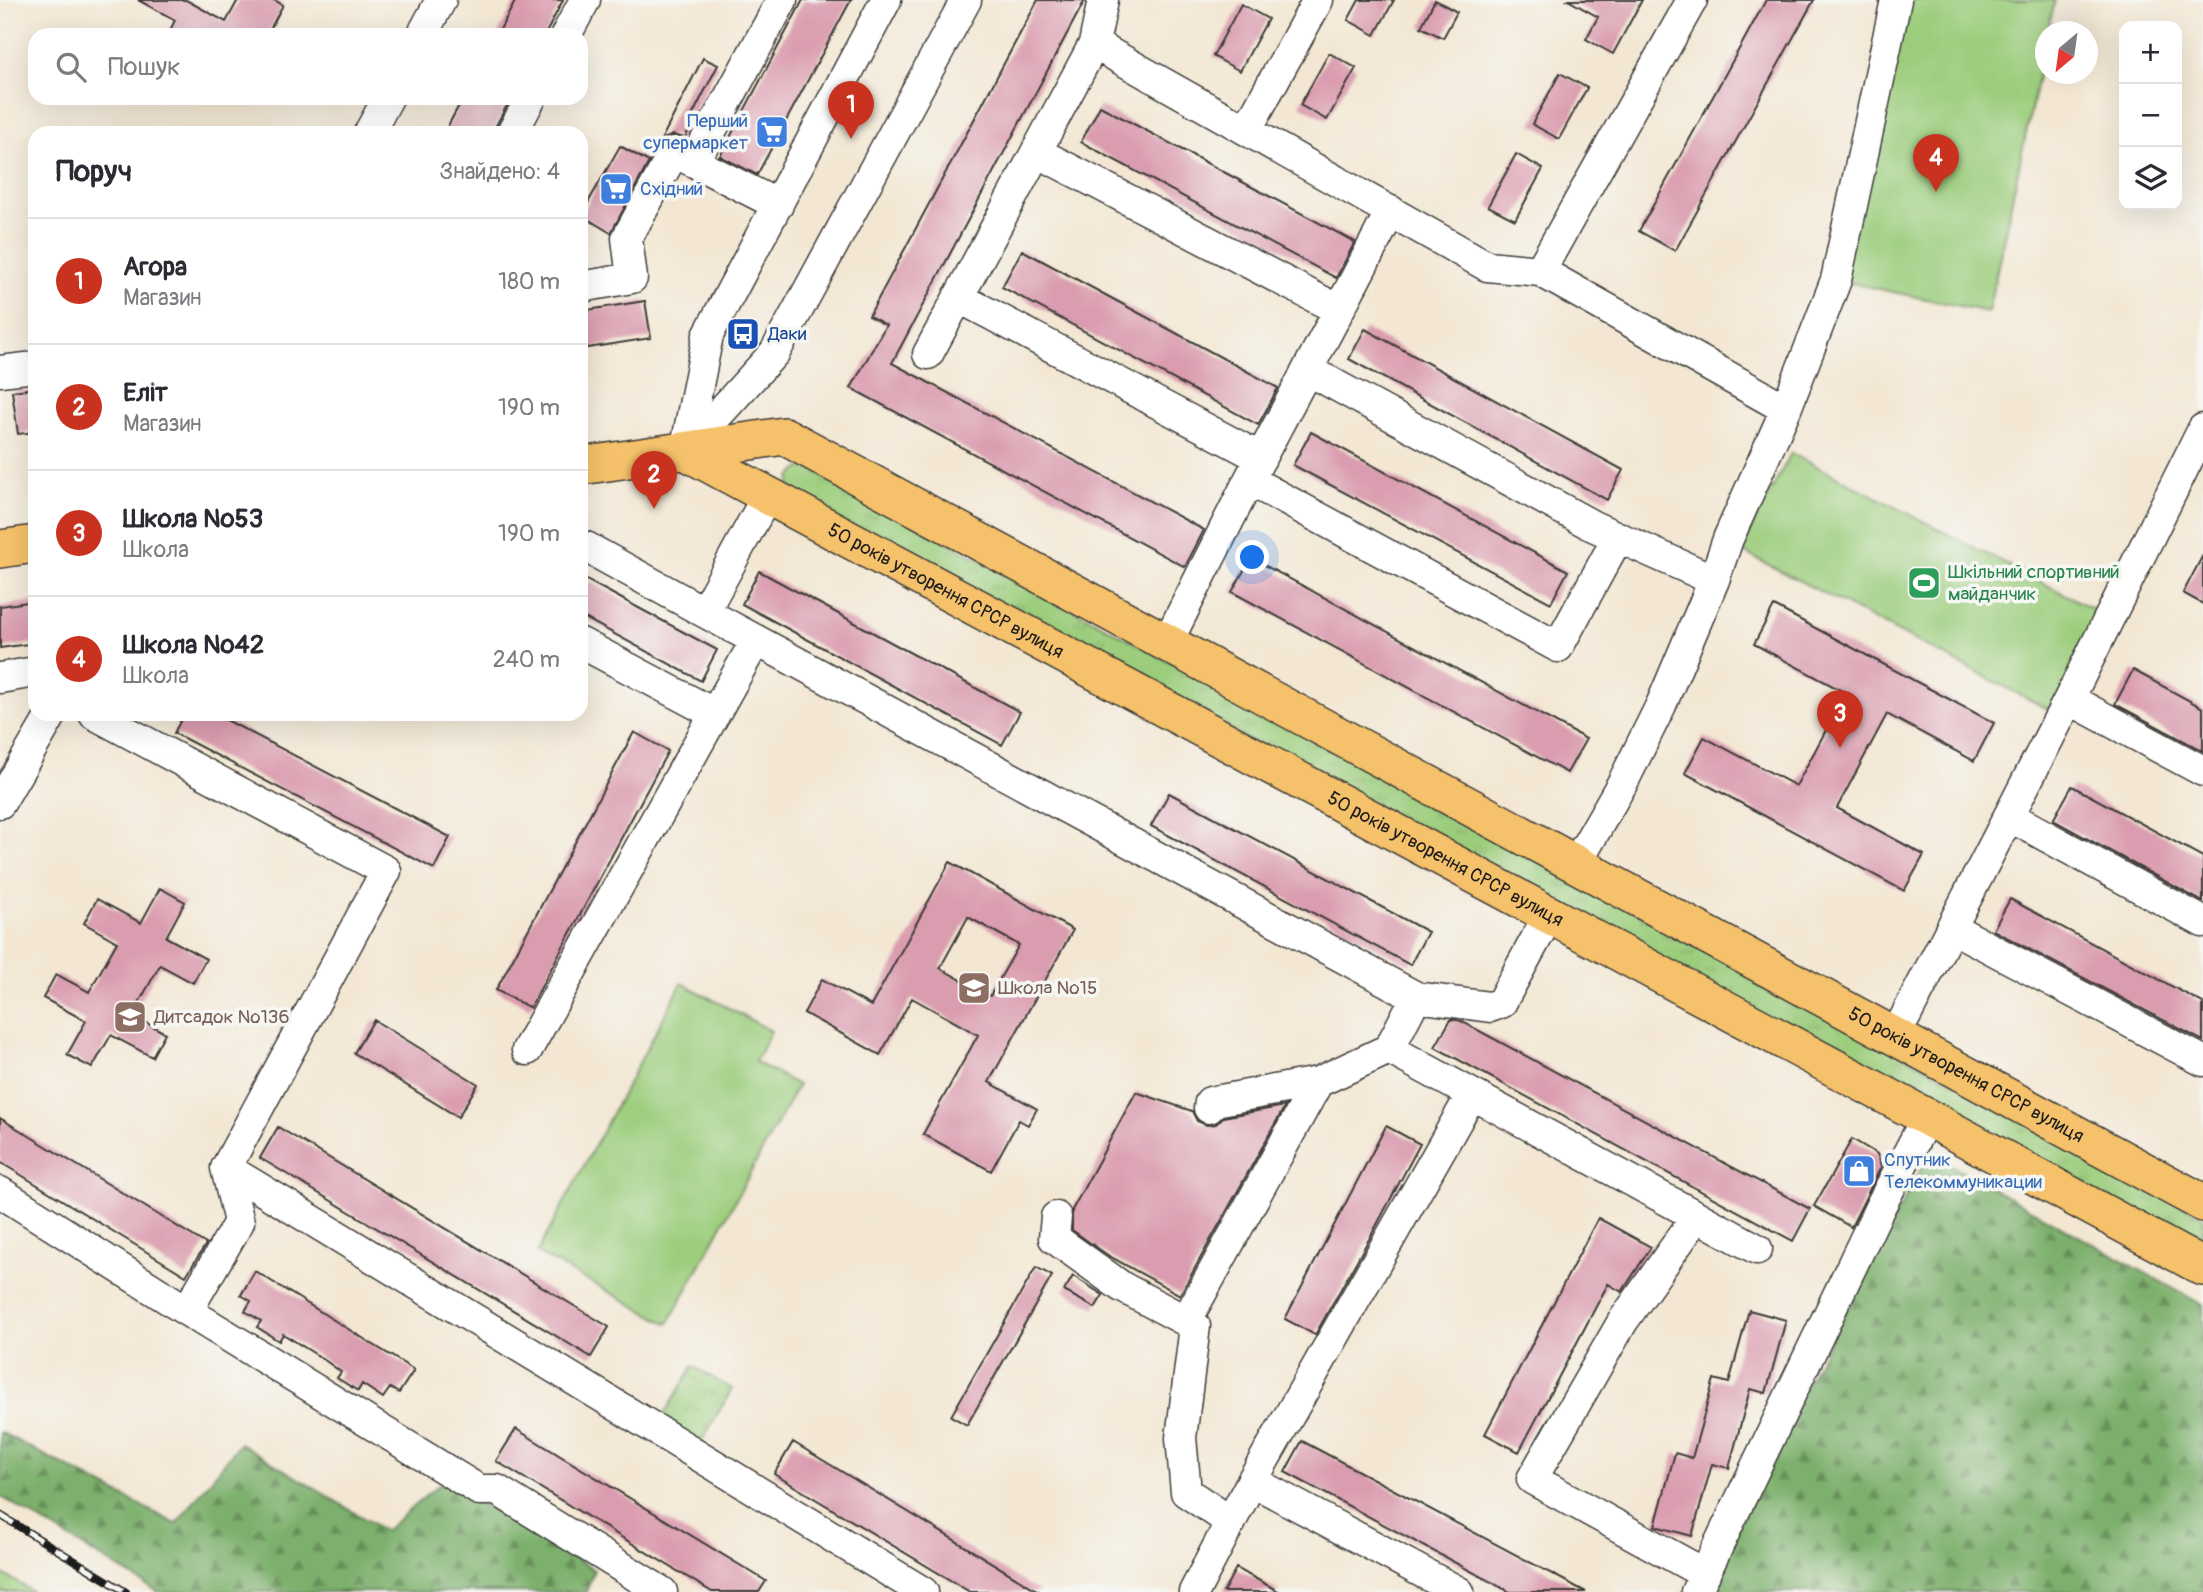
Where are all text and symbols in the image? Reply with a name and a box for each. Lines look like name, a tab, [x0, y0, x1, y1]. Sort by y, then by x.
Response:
north arrow	[2035, 21, 2098, 84]
map controls	[2119, 21, 2182, 210]
button: +	[2119, 21, 2182, 84]
search box	[28, 28, 588, 105]
icon: search	[52, 48, 90, 86]
text: Пошук	[108, 51, 181, 83]
pin: 1	[828, 81, 874, 139]
button: −	[2119, 84, 2182, 147]
place label: Перший супермаркет	[643, 109, 748, 155]
supermarket icon: Перший супермаркет	[753, 113, 791, 151]
pin: 4	[1913, 134, 1959, 192]
button: layers	[2119, 147, 2182, 210]
text: Поруч	[56, 153, 132, 190]
text: Знайдено: 4	[440, 157, 560, 186]
supermarket icon: Східний	[597, 170, 635, 208]
place label: Східний	[640, 177, 703, 201]
text: Агора	[123, 251, 187, 283]
text: 1	[75, 267, 84, 296]
text: 180 m	[498, 267, 560, 296]
text: Магазин	[123, 283, 202, 312]
bus stop icon: Даки	[724, 315, 762, 353]
place label: Даки	[767, 322, 807, 346]
text: Еліт	[123, 377, 168, 409]
text: 2	[73, 393, 85, 422]
text: 190 m	[498, 393, 560, 422]
text: Магазин	[123, 409, 202, 438]
pin: 2	[631, 451, 677, 509]
text: Школа №53	[123, 503, 263, 535]
street label: 50 років утворення СРСР вулиця	[824, 518, 1068, 664]
text: 3	[73, 519, 85, 548]
text: 190 m	[498, 519, 560, 548]
text: Школа	[123, 535, 189, 564]
your location	[1235, 540, 1269, 574]
place label: Шкільний спортивний майданчик	[1948, 560, 2120, 606]
sports icon: Шкільний спортивний майданчик	[1905, 564, 1943, 602]
text: Школа №42	[123, 629, 264, 661]
text: 4	[72, 645, 86, 674]
text: 240 m	[493, 645, 560, 674]
text: Школа	[123, 661, 189, 690]
pin: 3	[1817, 690, 1863, 748]
street label: 50 років утворення СРСР вулиця	[1323, 786, 1568, 932]
school or university icon: Школа №15	[955, 969, 993, 1007]
place label: Школа №15	[998, 976, 1097, 1000]
school or university icon: Дитсадок №136	[111, 998, 149, 1036]
street label: 50 років утворення СРСР вулиця	[1844, 1002, 2088, 1148]
place label: Дитсадок №136	[153, 1005, 290, 1029]
place label: Спутник Телекоммуникации	[1884, 1148, 2042, 1194]
shop icon: Спутник Телекоммуникации	[1840, 1152, 1878, 1190]

